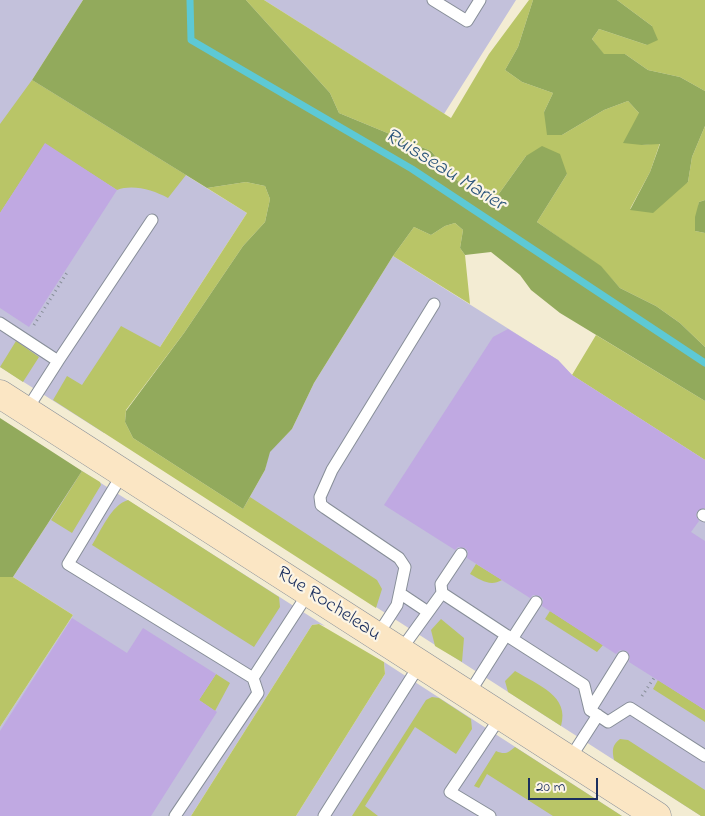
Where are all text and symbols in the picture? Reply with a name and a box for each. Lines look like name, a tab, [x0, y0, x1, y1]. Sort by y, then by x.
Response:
water label: Ruisseau Marier	[379, 124, 509, 218]
street label: Rue Rocheleau	[271, 562, 385, 648]
scale bar	[530, 768, 600, 800]
text: 20 m	[536, 776, 565, 798]

